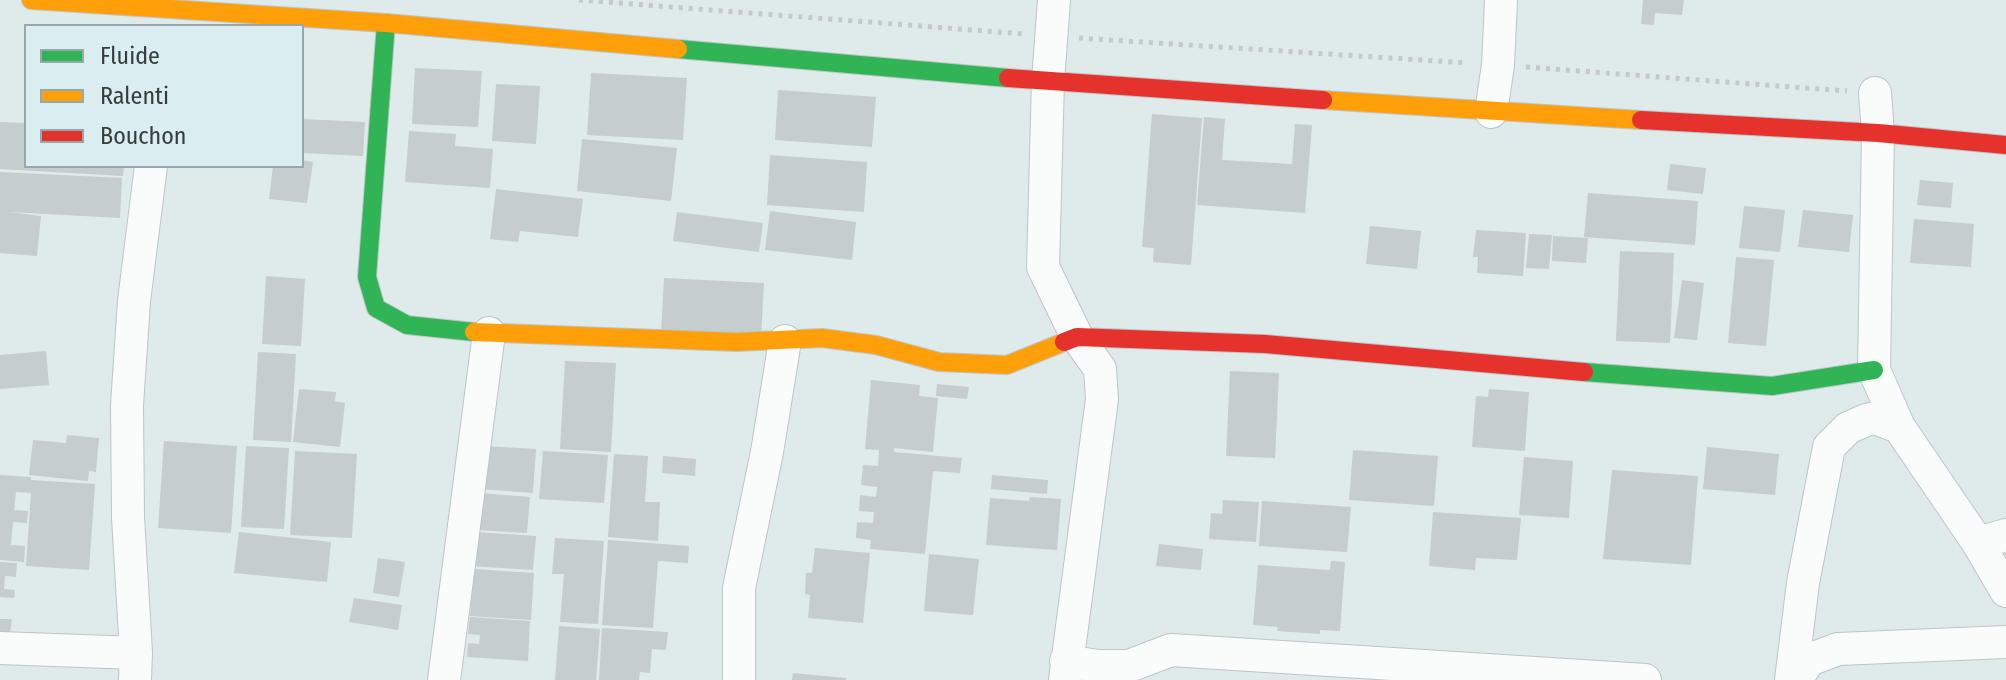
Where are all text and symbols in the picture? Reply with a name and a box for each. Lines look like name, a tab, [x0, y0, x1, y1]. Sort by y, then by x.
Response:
legend	[24, 24, 304, 168]
text: Fluide	[100, 42, 160, 70]
text: Ralenti	[100, 82, 169, 110]
text: Bouchon	[100, 122, 187, 150]

